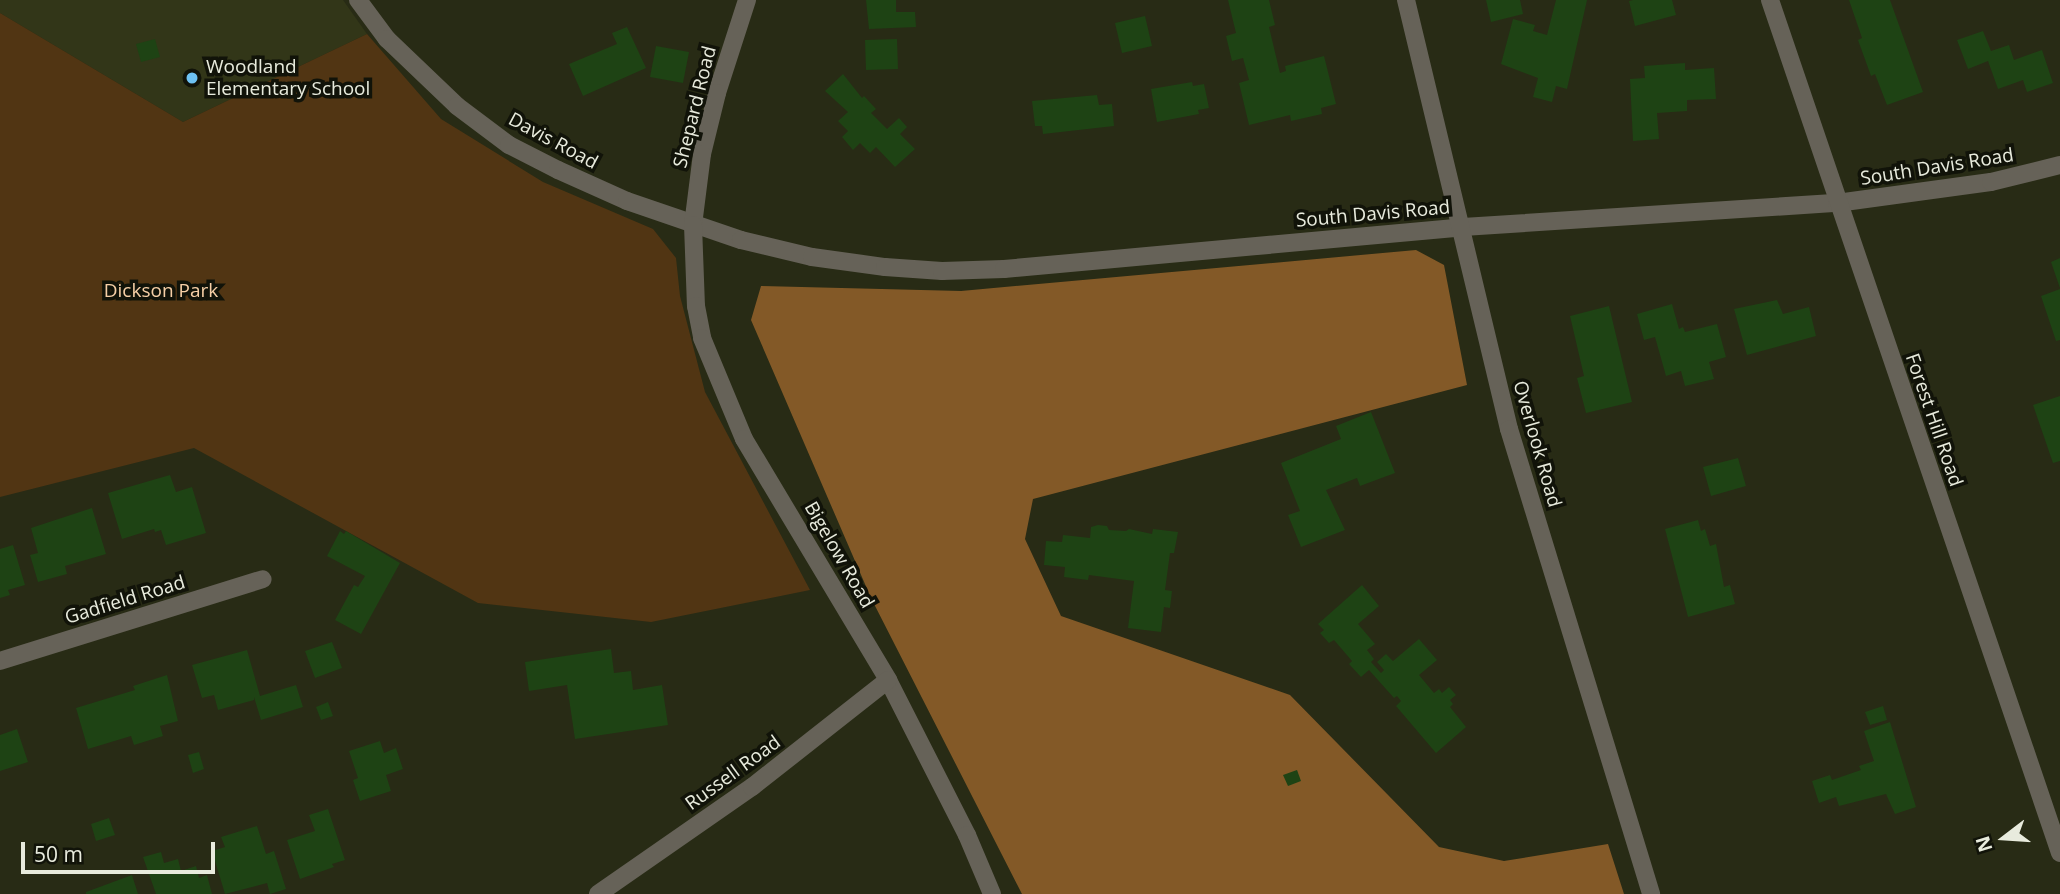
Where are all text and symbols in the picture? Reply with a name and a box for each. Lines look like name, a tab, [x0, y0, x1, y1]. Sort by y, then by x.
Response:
street label: Shepard Road	[669, 44, 721, 170]
place label: Woodland Elementary School	[206, 56, 370, 100]
marker: Woodland Elementary School	[184, 70, 200, 86]
street label: Davis Road	[504, 108, 602, 174]
street label: South Davis Road	[1859, 144, 2015, 190]
street label: South Davis Road	[1295, 196, 1451, 232]
park label: Dickson Park	[104, 280, 218, 302]
street label: Forest Hill Road	[1901, 351, 1967, 489]
street label: Overlook Road	[1508, 378, 1566, 510]
street label: Bigelow Road	[799, 498, 879, 612]
street label: Gadfield Road	[62, 571, 188, 629]
street label: Russell Road	[681, 731, 785, 815]
north arrow	[1969, 803, 2039, 873]
scale bar	[24, 828, 219, 872]
text: N	[1969, 833, 1999, 855]
text: 50 m	[34, 840, 83, 868]

